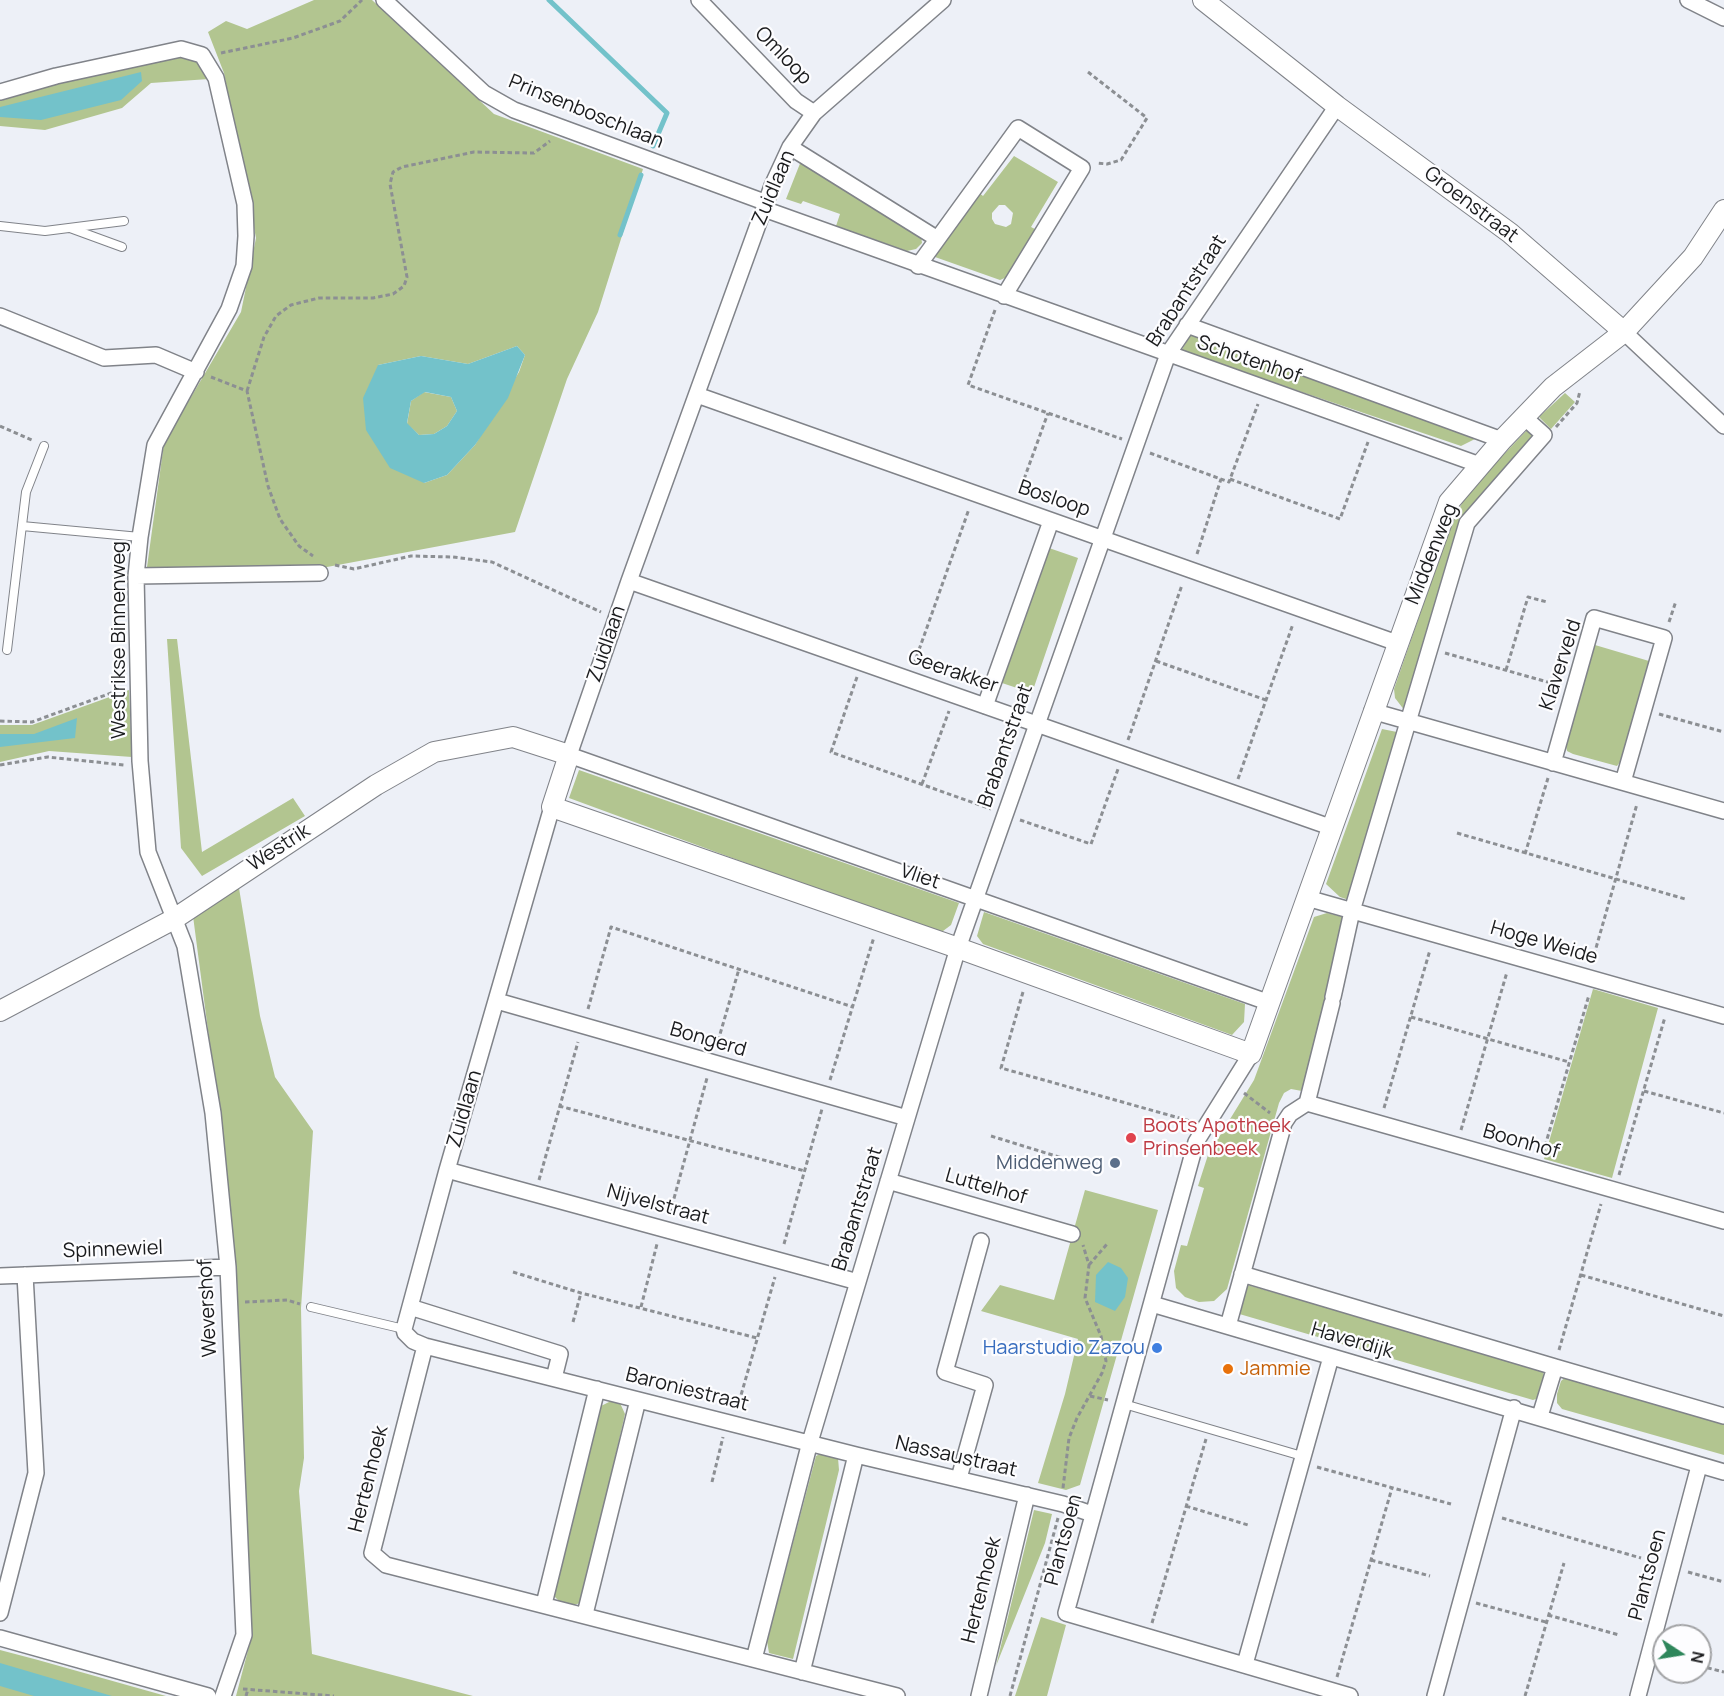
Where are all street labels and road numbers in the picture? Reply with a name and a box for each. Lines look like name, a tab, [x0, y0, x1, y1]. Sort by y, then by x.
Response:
street label: Omloop	[749, 22, 817, 90]
street label: Prinsenboschlaan	[505, 70, 667, 154]
street label: Zuidlaan	[747, 147, 801, 229]
street label: Groenstraat	[1419, 162, 1523, 248]
street label: Brabantstraat	[1142, 231, 1232, 351]
street label: Schotenhof	[1194, 331, 1304, 389]
street label: Bosloop	[1015, 476, 1093, 522]
street label: Middenweg	[1401, 500, 1463, 608]
street label: Westrikse Binnenweg	[107, 541, 131, 739]
street label: Zuidlaan	[583, 603, 631, 685]
street label: Klaverveld	[1535, 617, 1587, 713]
street label: Geerakker	[905, 645, 1001, 699]
street label: Brabantstraat	[974, 681, 1038, 811]
street label: Westrik	[243, 819, 315, 877]
street label: Vliet	[897, 859, 943, 895]
street label: Hoge Weide	[1488, 916, 1600, 970]
street label: Bongerd	[667, 1018, 749, 1062]
street label: Zuidlaan	[443, 1068, 487, 1150]
street label: Boonhof	[1480, 1120, 1562, 1164]
street label: Brabantstraat	[828, 1144, 888, 1274]
street label: Luttelhof	[942, 1164, 1030, 1210]
street label: Nijvelstraat	[604, 1180, 712, 1230]
street label: Spinnewiel	[63, 1236, 163, 1264]
street label: Wevershof	[193, 1258, 223, 1358]
street label: Haverdijk	[1308, 1318, 1396, 1364]
street label: Baroniestraat	[623, 1363, 751, 1417]
street label: Hertenhoek	[344, 1423, 394, 1535]
street label: Nassaustraat	[893, 1431, 1019, 1483]
street label: Plantsoen	[1040, 1492, 1088, 1588]
street label: Plantsoen	[1624, 1527, 1672, 1623]
street label: Hertenhoek	[957, 1534, 1007, 1646]

